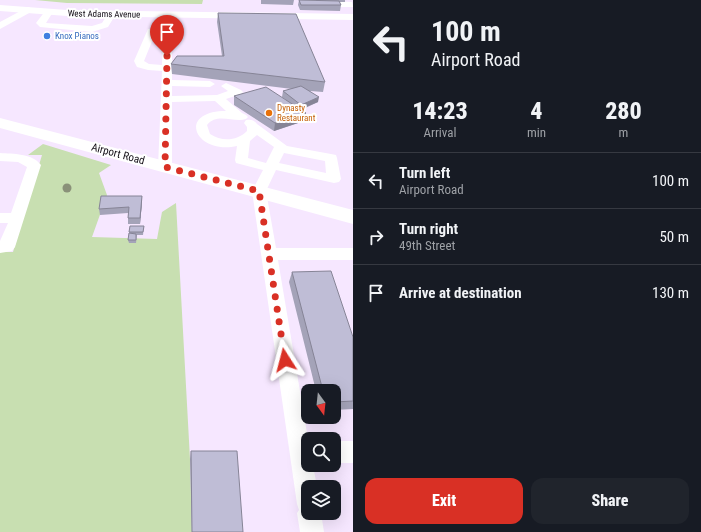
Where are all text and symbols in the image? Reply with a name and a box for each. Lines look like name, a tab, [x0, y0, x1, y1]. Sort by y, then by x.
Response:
street label: West Adams Avenue	[68, 8, 140, 20]
pin	[150, 15, 184, 56]
text: 100 m	[431, 15, 501, 48]
icon: left	[365, 16, 417, 68]
icon: arrive	[156, 21, 178, 43]
marker: Knox Pianos	[42, 31, 52, 41]
place label: Knox Pianos	[55, 31, 99, 41]
text: Airport Road	[431, 49, 520, 70]
text: 14:23	[412, 97, 468, 125]
text: 4	[530, 97, 543, 125]
text: 280	[605, 97, 642, 125]
place label: Dynasty Restaurant	[277, 103, 316, 123]
marker: Dynasty Restaurant	[264, 108, 274, 118]
text: Arrival	[423, 125, 457, 140]
text: min	[527, 125, 546, 140]
text: m	[619, 125, 628, 140]
street label: Airport Road	[90, 141, 146, 167]
text: Turn left	[399, 164, 450, 182]
icon: left	[365, 170, 387, 192]
text: 100 m	[652, 172, 689, 190]
text: Airport Road	[399, 182, 464, 197]
text: Turn right	[399, 220, 458, 238]
icon: right	[365, 226, 387, 248]
text: 50 m	[659, 228, 689, 246]
text: 49th Street	[399, 238, 455, 253]
icon: arrive	[365, 282, 387, 304]
text: Arrive at destination	[399, 284, 522, 302]
text: 130 m	[652, 284, 689, 302]
position arrow	[264, 339, 306, 381]
north arrow	[301, 384, 341, 424]
map controls	[301, 384, 341, 520]
button: search	[301, 432, 341, 472]
button: Exit	[365, 478, 523, 524]
button: Share	[531, 478, 689, 524]
button: layers	[301, 480, 341, 520]

